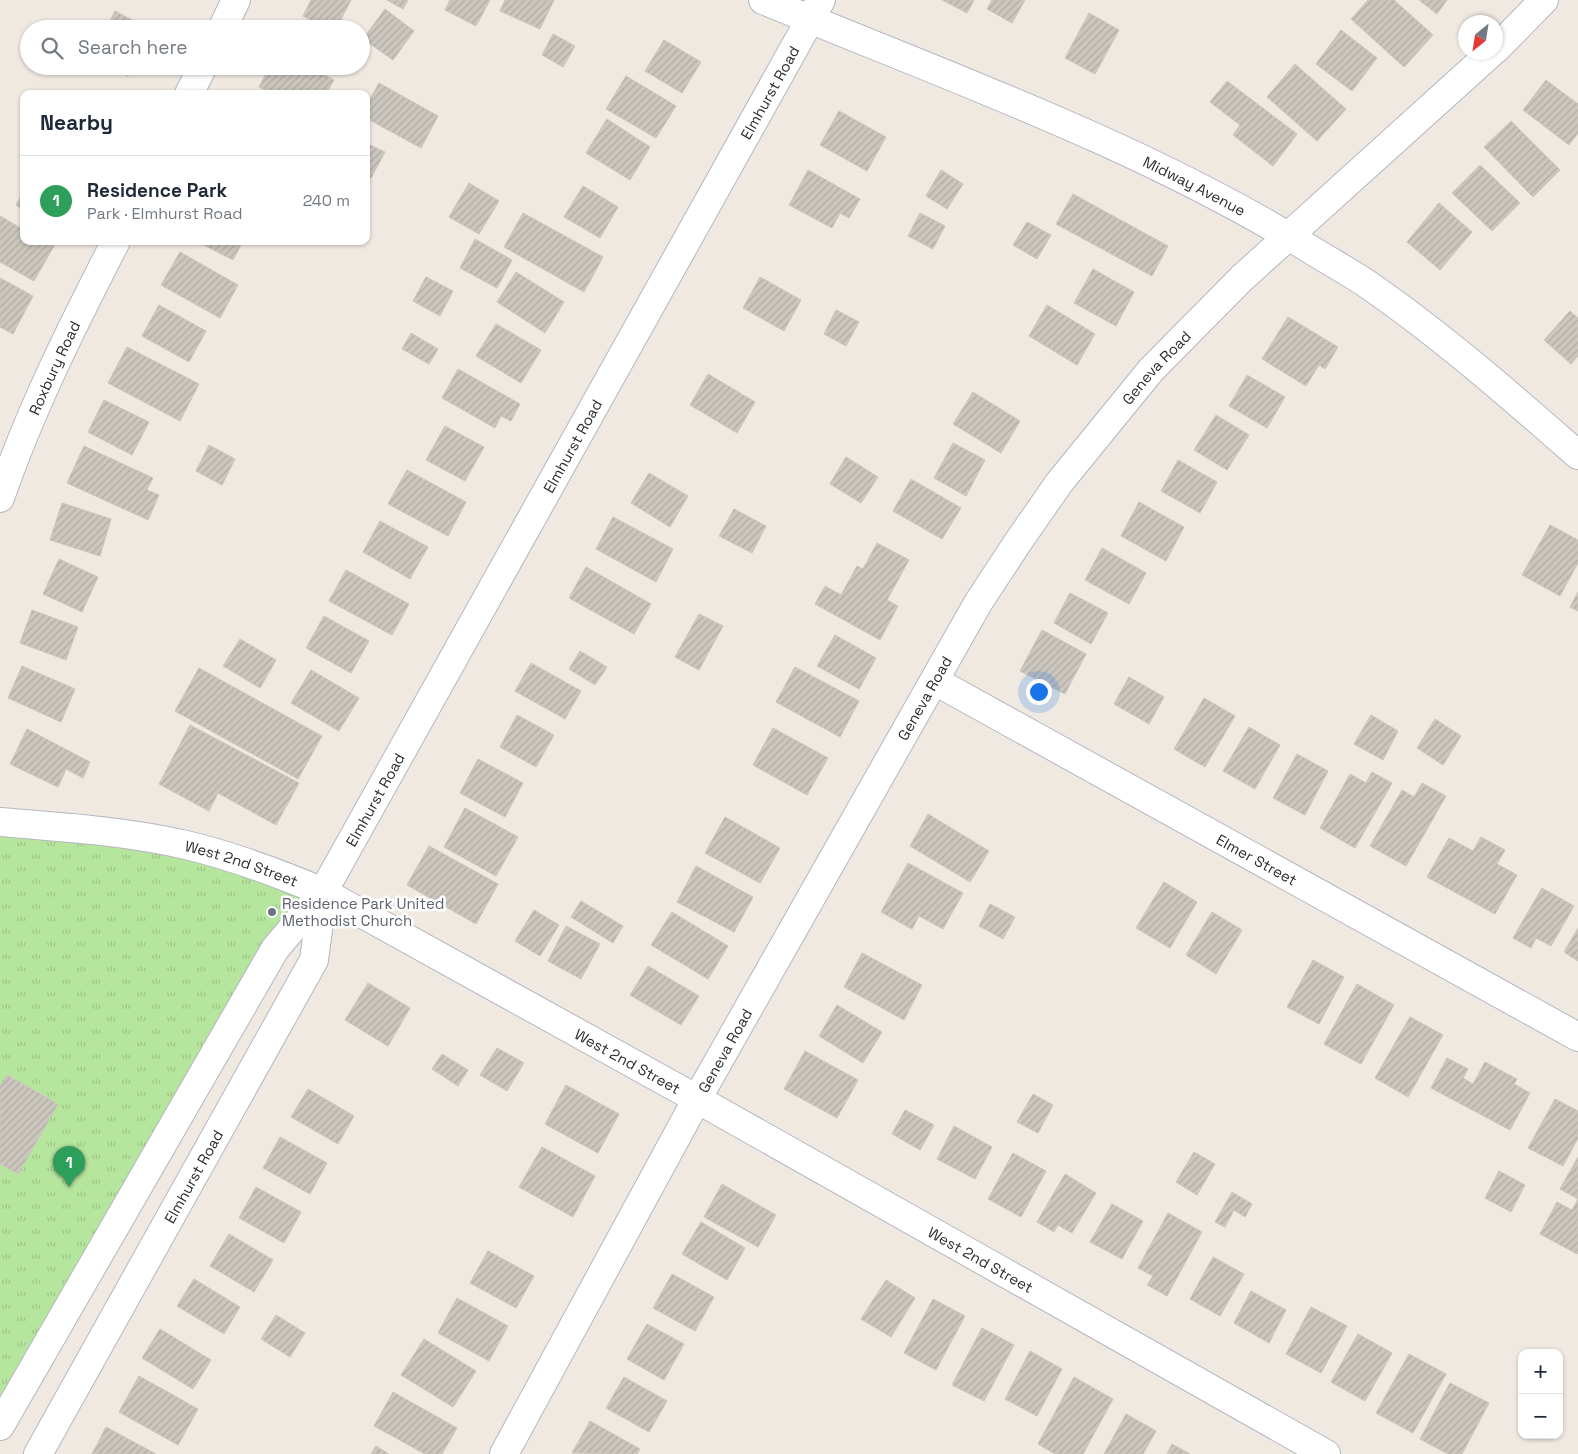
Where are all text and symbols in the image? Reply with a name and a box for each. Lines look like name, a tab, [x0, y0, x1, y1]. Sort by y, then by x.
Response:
north arrow	[1458, 15, 1503, 60]
search box	[20, 20, 370, 75]
icon: search	[38, 34, 66, 62]
text: Search here	[78, 35, 188, 60]
street label: Elmhurst Road	[736, 42, 803, 142]
text: Nearby	[40, 109, 113, 136]
street label: Midway Avenue	[1140, 152, 1249, 220]
text: Residence Park	[87, 178, 227, 203]
text: 1	[52, 190, 60, 211]
text: 240 m	[303, 190, 350, 211]
text: Park · Elmhurst Road	[87, 203, 243, 224]
street label: Roxbury Road	[24, 318, 84, 418]
street label: Geneva Road	[1117, 326, 1194, 408]
street label: Elmhurst Road	[538, 396, 606, 496]
street label: Geneva Road	[893, 652, 956, 743]
your location	[1026, 679, 1052, 705]
street label: Elmhurst Road	[341, 749, 408, 850]
street label: Elmer Street	[1213, 829, 1301, 889]
street label: West 2nd Street	[183, 836, 301, 890]
place label: Residence Park United Methodist Church	[282, 894, 444, 930]
marker: Residence Park United Methodist Church	[266, 906, 278, 918]
street label: Geneva Road	[693, 1005, 756, 1096]
street label: West 2nd Street	[572, 1024, 684, 1098]
street label: Elmhurst Road	[159, 1126, 227, 1226]
pin: 1	[53, 1146, 85, 1187]
street label: West 2nd Street	[925, 1222, 1037, 1297]
map controls	[1518, 1349, 1563, 1439]
button: +	[1518, 1349, 1563, 1394]
button: −	[1518, 1394, 1563, 1439]

